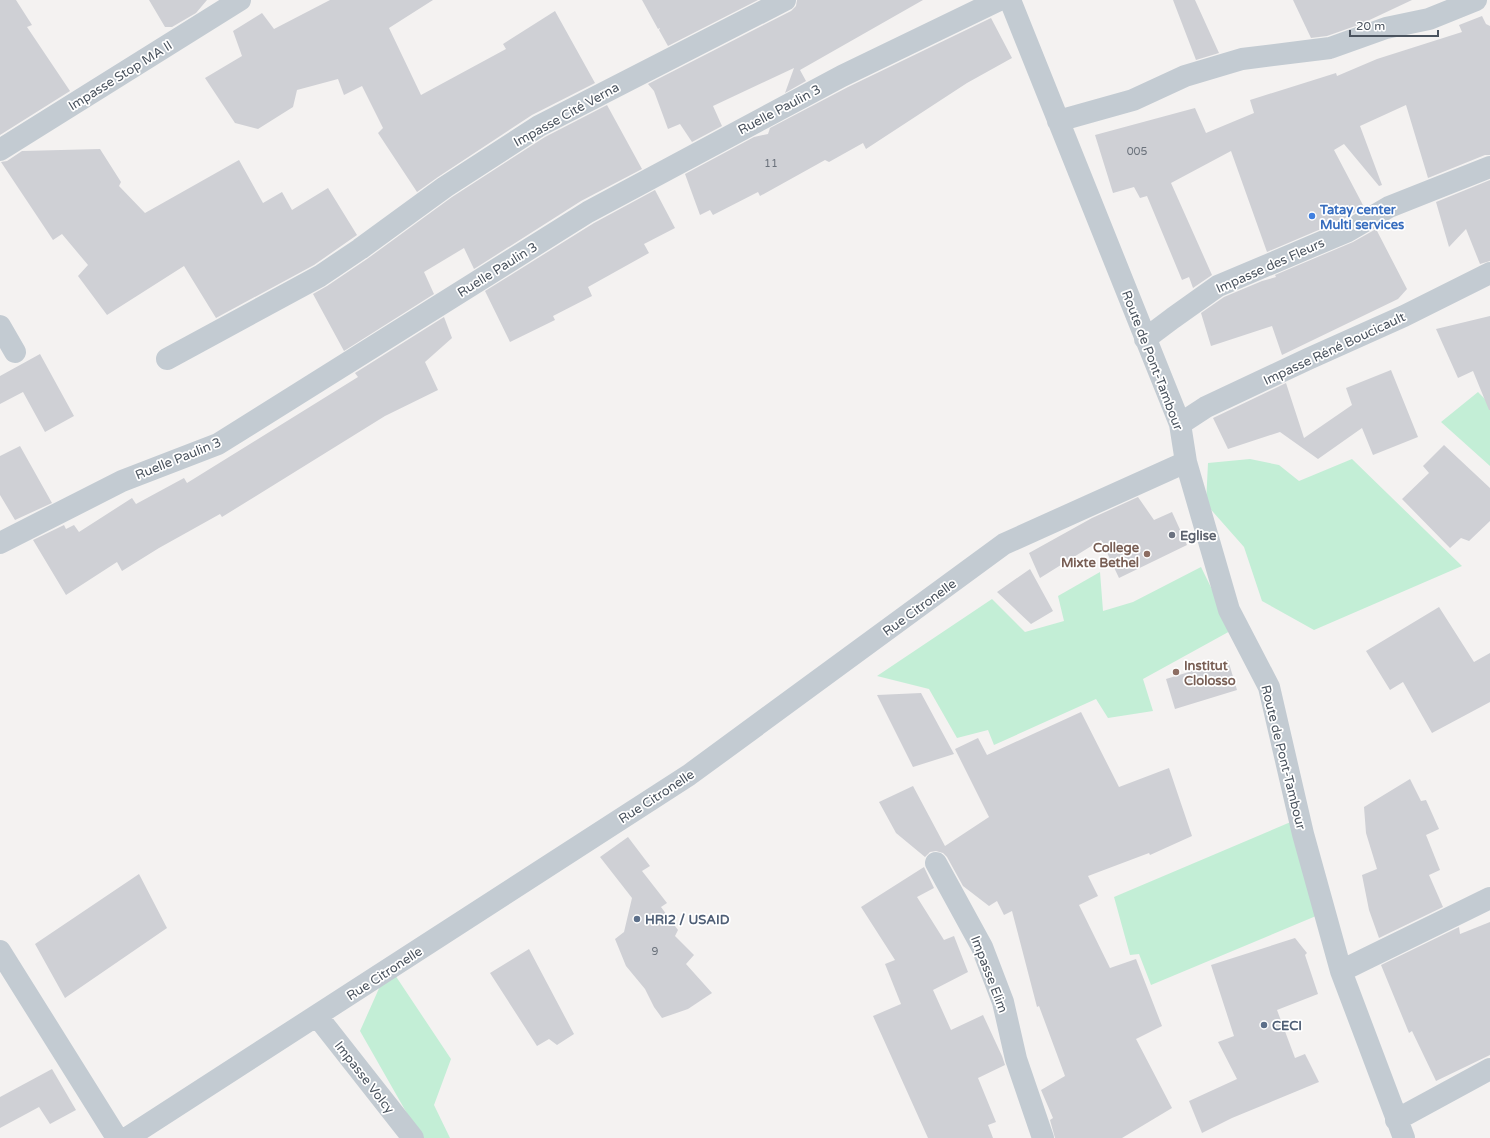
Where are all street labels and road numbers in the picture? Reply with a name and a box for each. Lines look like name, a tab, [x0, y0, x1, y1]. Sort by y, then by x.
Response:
street label: Impasse Stop MA II	[66, 37, 175, 114]
street label: Impasse Cité Verna	[511, 79, 622, 150]
street label: Ruelle Paulin 3	[735, 81, 824, 138]
street label: Impasse des Fleurs	[1214, 235, 1327, 297]
street label: Ruelle Paulin 3	[455, 239, 540, 301]
street label: Route de Pont-Tambour	[1118, 288, 1186, 433]
street label: Impasse Réné Boucicault	[1261, 309, 1408, 389]
street label: Ruelle Paulin 3	[133, 434, 224, 483]
street label: Rue Citronelle	[880, 576, 959, 640]
street label: Route de Pont-Tambour	[1257, 683, 1309, 831]
street label: Rue Citronelle	[616, 766, 697, 827]
street label: Impasse Elim	[967, 934, 1011, 1015]
street label: Rue Citronelle	[344, 943, 425, 1004]
street label: Impasse Volcy	[331, 1038, 397, 1117]

